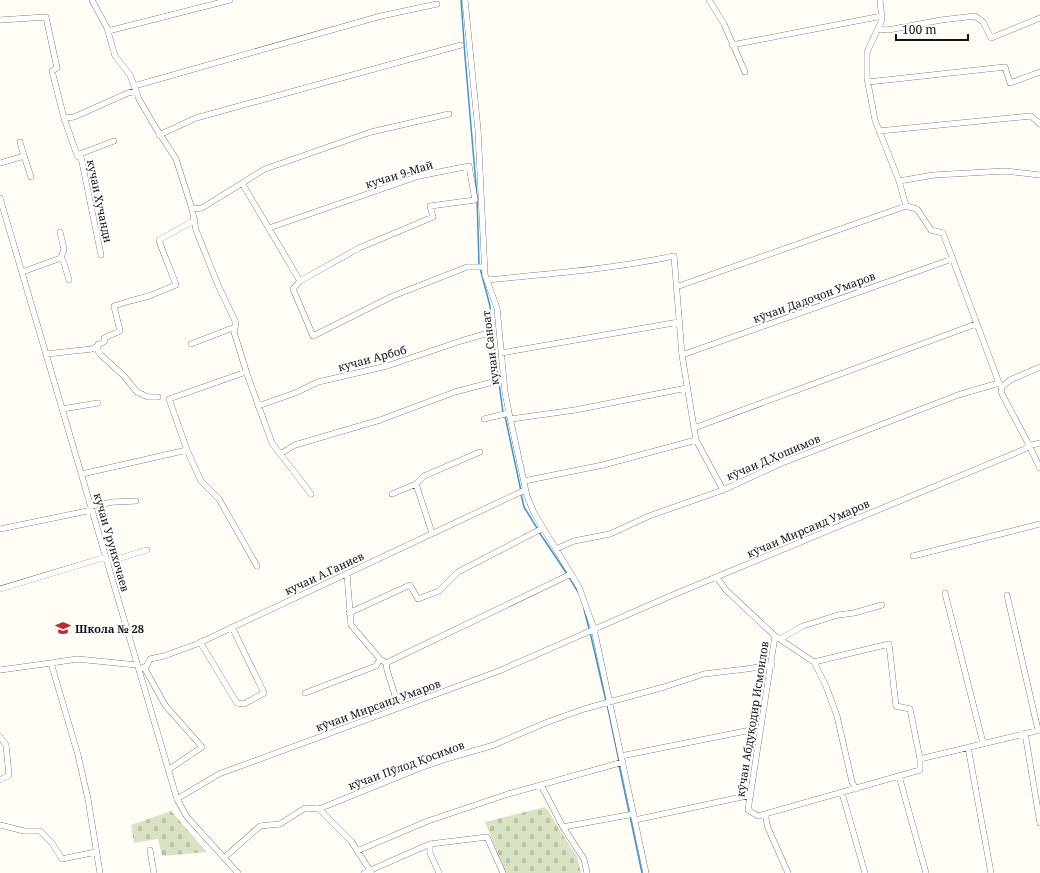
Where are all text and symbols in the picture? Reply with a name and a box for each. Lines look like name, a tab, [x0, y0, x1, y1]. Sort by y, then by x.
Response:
scale bar	[896, 16, 968, 42]
text: 100 m	[902, 21, 937, 38]
street label: кучаи 9-Май	[363, 157, 435, 191]
street label: кучаи Хучанди	[84, 158, 116, 244]
street label: кӯчаи Дадоҷон Умаров	[751, 268, 877, 326]
street label: кучаи Саноат	[478, 310, 502, 386]
street label: кучаи Арбоб	[336, 342, 408, 374]
street label: кӯчаи Д.Ҳошимов	[724, 430, 822, 484]
street label: кучаи Урунхочаев	[91, 491, 133, 593]
street label: кӯчаи Мирсаид Умаров	[744, 495, 872, 561]
street label: кучаи А.Ганиев	[282, 548, 366, 598]
school or university icon: Школа № 28	[54, 619, 72, 637]
place label: Школа № 28	[75, 621, 144, 636]
street label: кӯчаи Абдуқодир Исмоилов	[732, 640, 772, 798]
street label: кӯчаи Мирсаид Умаров	[313, 675, 443, 735]
street label: кӯчаи Пӯлод Қосимов	[346, 737, 466, 793]

